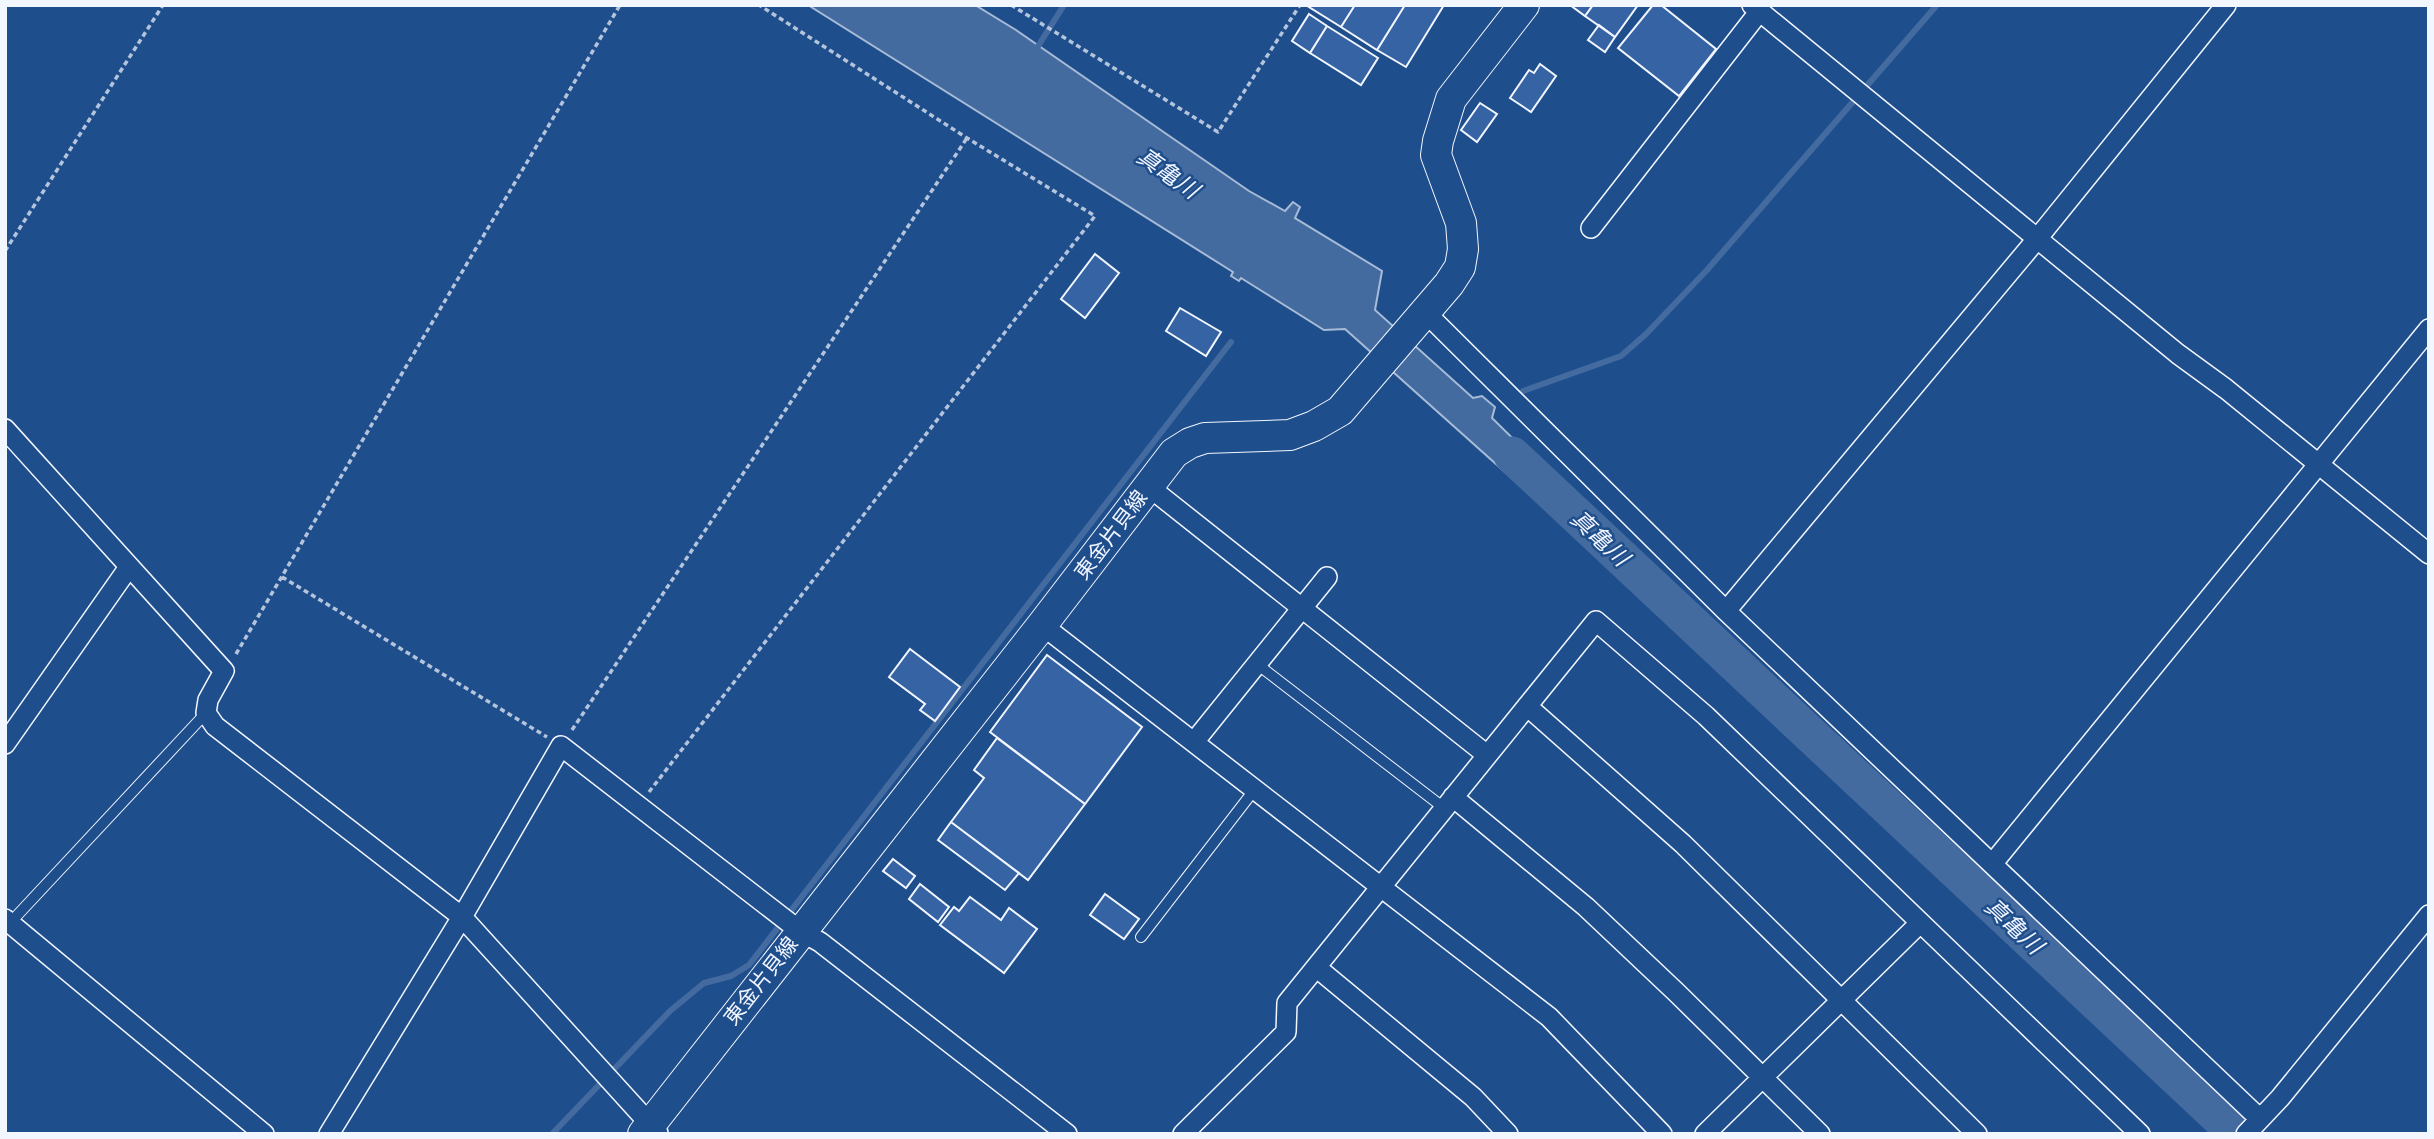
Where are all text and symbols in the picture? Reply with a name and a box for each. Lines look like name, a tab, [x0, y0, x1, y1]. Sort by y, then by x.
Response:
water label: 真亀川	[1132, 141, 1207, 205]
street label: 東金片貝線	[1068, 485, 1152, 584]
water label: 真亀川	[1566, 504, 1638, 573]
water label: 真亀川	[1980, 892, 2052, 961]
street label: 東金片貝線	[718, 931, 803, 1030]

